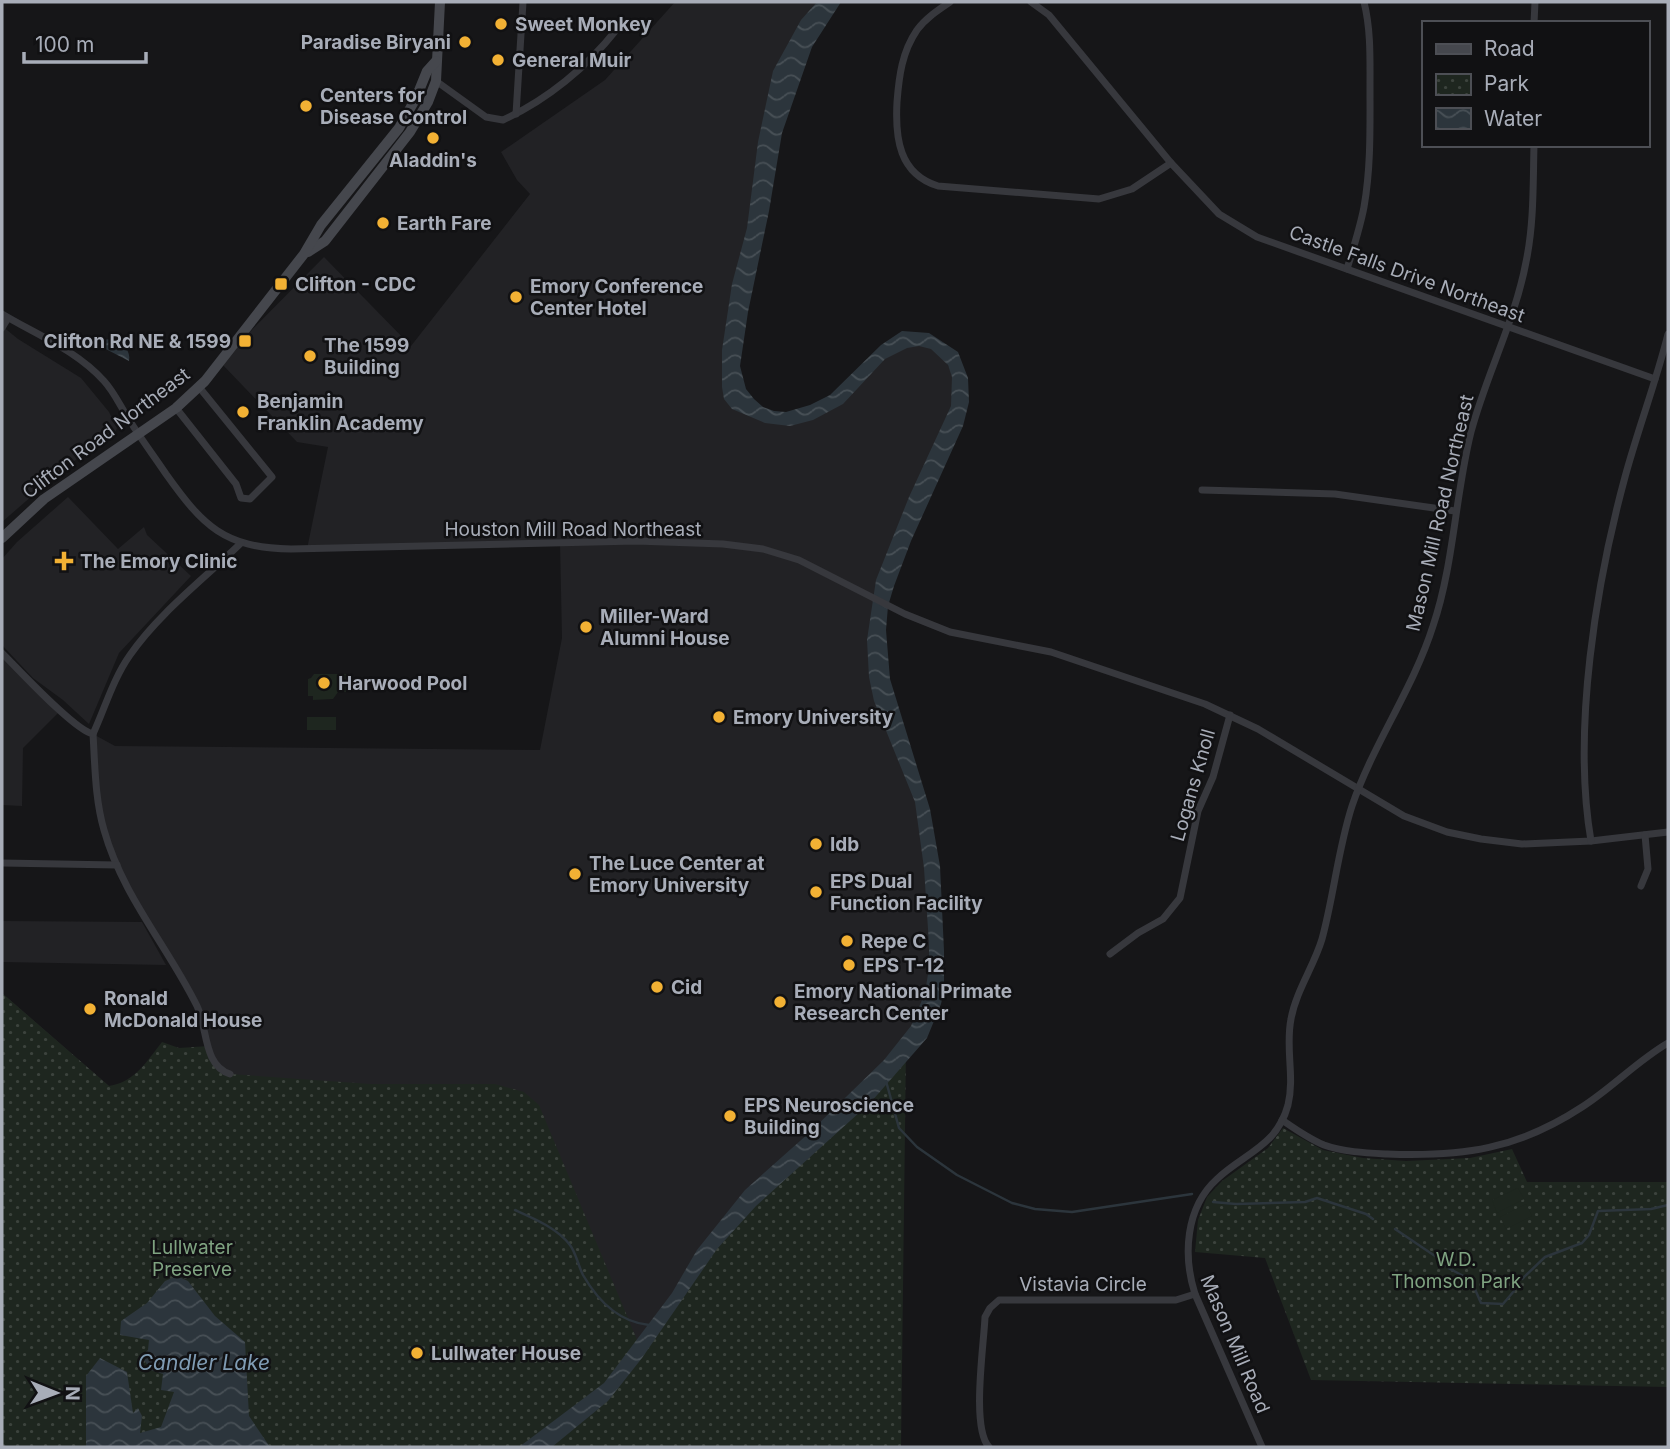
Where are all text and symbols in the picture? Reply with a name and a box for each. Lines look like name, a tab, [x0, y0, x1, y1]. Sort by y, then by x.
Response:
place label: Sweet Monkey	[515, 13, 652, 36]
marker: Sweet Monkey	[493, 16, 509, 32]
scale bar	[24, 21, 147, 65]
legend	[1422, 21, 1649, 147]
place label: Paradise Biryani	[301, 31, 451, 54]
text: 100 m	[35, 32, 94, 57]
marker: Paradise Biryani	[457, 34, 473, 50]
text: Road	[1484, 36, 1535, 61]
place label: General Muir	[512, 49, 632, 72]
marker: General Muir	[490, 52, 506, 68]
text: Park	[1484, 71, 1529, 96]
place label: Centers for Disease Control	[320, 84, 467, 129]
marker: Centers for Disease Control	[298, 98, 314, 114]
text: Water	[1484, 106, 1542, 131]
marker: Aladdin's	[425, 130, 441, 146]
place label: Aladdin's	[389, 149, 477, 172]
place label: Earth Fare	[397, 212, 491, 235]
marker: Earth Fare	[375, 215, 391, 231]
street label: Castle Falls Drive Northeast	[1286, 221, 1528, 327]
place label: Clifton - CDC	[295, 273, 416, 296]
place label: Emory Conference Center Hotel	[530, 275, 703, 320]
marker: Clifton - CDC	[273, 276, 289, 292]
marker: Emory Conference Center Hotel	[508, 289, 524, 305]
place label: Clifton Rd NE & 1599	[44, 330, 231, 353]
marker: Clifton Rd NE & 1599	[237, 333, 253, 349]
place label: The 1599 Building	[324, 334, 409, 379]
marker: The 1599 Building	[302, 348, 318, 364]
street label: Clifton Road Northeast	[18, 363, 194, 503]
place label: Benjamin Franklin Academy	[257, 390, 424, 435]
street label: Mason Mill Road Northeast	[1402, 392, 1478, 634]
marker: Benjamin Franklin Academy	[235, 404, 251, 420]
street label: Houston Mill Road Northeast	[444, 518, 702, 541]
place label: The Emory Clinic	[80, 550, 237, 573]
marker: The Emory Clinic	[54, 551, 74, 571]
place label: Miller-Ward Alumni House	[600, 605, 730, 650]
marker: Miller-Ward Alumni House	[578, 619, 594, 635]
place label: Harwood Pool	[338, 672, 467, 695]
marker: Harwood Pool	[316, 675, 332, 691]
place label: Emory University	[733, 706, 894, 729]
marker: Emory University	[711, 709, 727, 725]
street label: Logans Knoll	[1166, 726, 1220, 844]
place label: Idb	[830, 833, 859, 856]
marker: Idb	[808, 836, 824, 852]
place label: The Luce Center at Emory University	[589, 852, 764, 897]
marker: The Luce Center at Emory University	[567, 866, 583, 882]
place label: EPS Dual Function Facility	[830, 870, 983, 915]
marker: EPS Dual Function Facility	[808, 884, 824, 900]
place label: Repe C	[861, 930, 926, 953]
marker: Repe C	[839, 933, 855, 949]
place label: EPS T-12	[863, 954, 945, 977]
marker: EPS T-12	[841, 957, 857, 973]
place label: Cid	[671, 976, 702, 999]
marker: Cid	[649, 979, 665, 995]
place label: Emory National Primate Research Center	[794, 980, 1012, 1025]
place label: Ronald McDonald House	[104, 987, 262, 1032]
marker: Emory National Primate Research Center	[772, 994, 788, 1010]
marker: Ronald McDonald House	[82, 1001, 98, 1017]
place label: EPS Neuroscience Building	[744, 1094, 914, 1139]
marker: EPS Neuroscience Building	[722, 1108, 738, 1124]
park label: Lullwater Preserve	[151, 1236, 233, 1281]
park label: W.D. Thomson Park	[1391, 1248, 1522, 1293]
street label: Mason Mill Road	[1196, 1271, 1274, 1417]
street label: Vistavia Circle	[1019, 1273, 1147, 1296]
place label: Lullwater House	[431, 1342, 581, 1365]
marker: Lullwater House	[409, 1345, 425, 1361]
water label: Candler Lake	[138, 1350, 270, 1375]
north arrow	[21, 1358, 91, 1428]
text: N	[61, 1386, 84, 1401]

